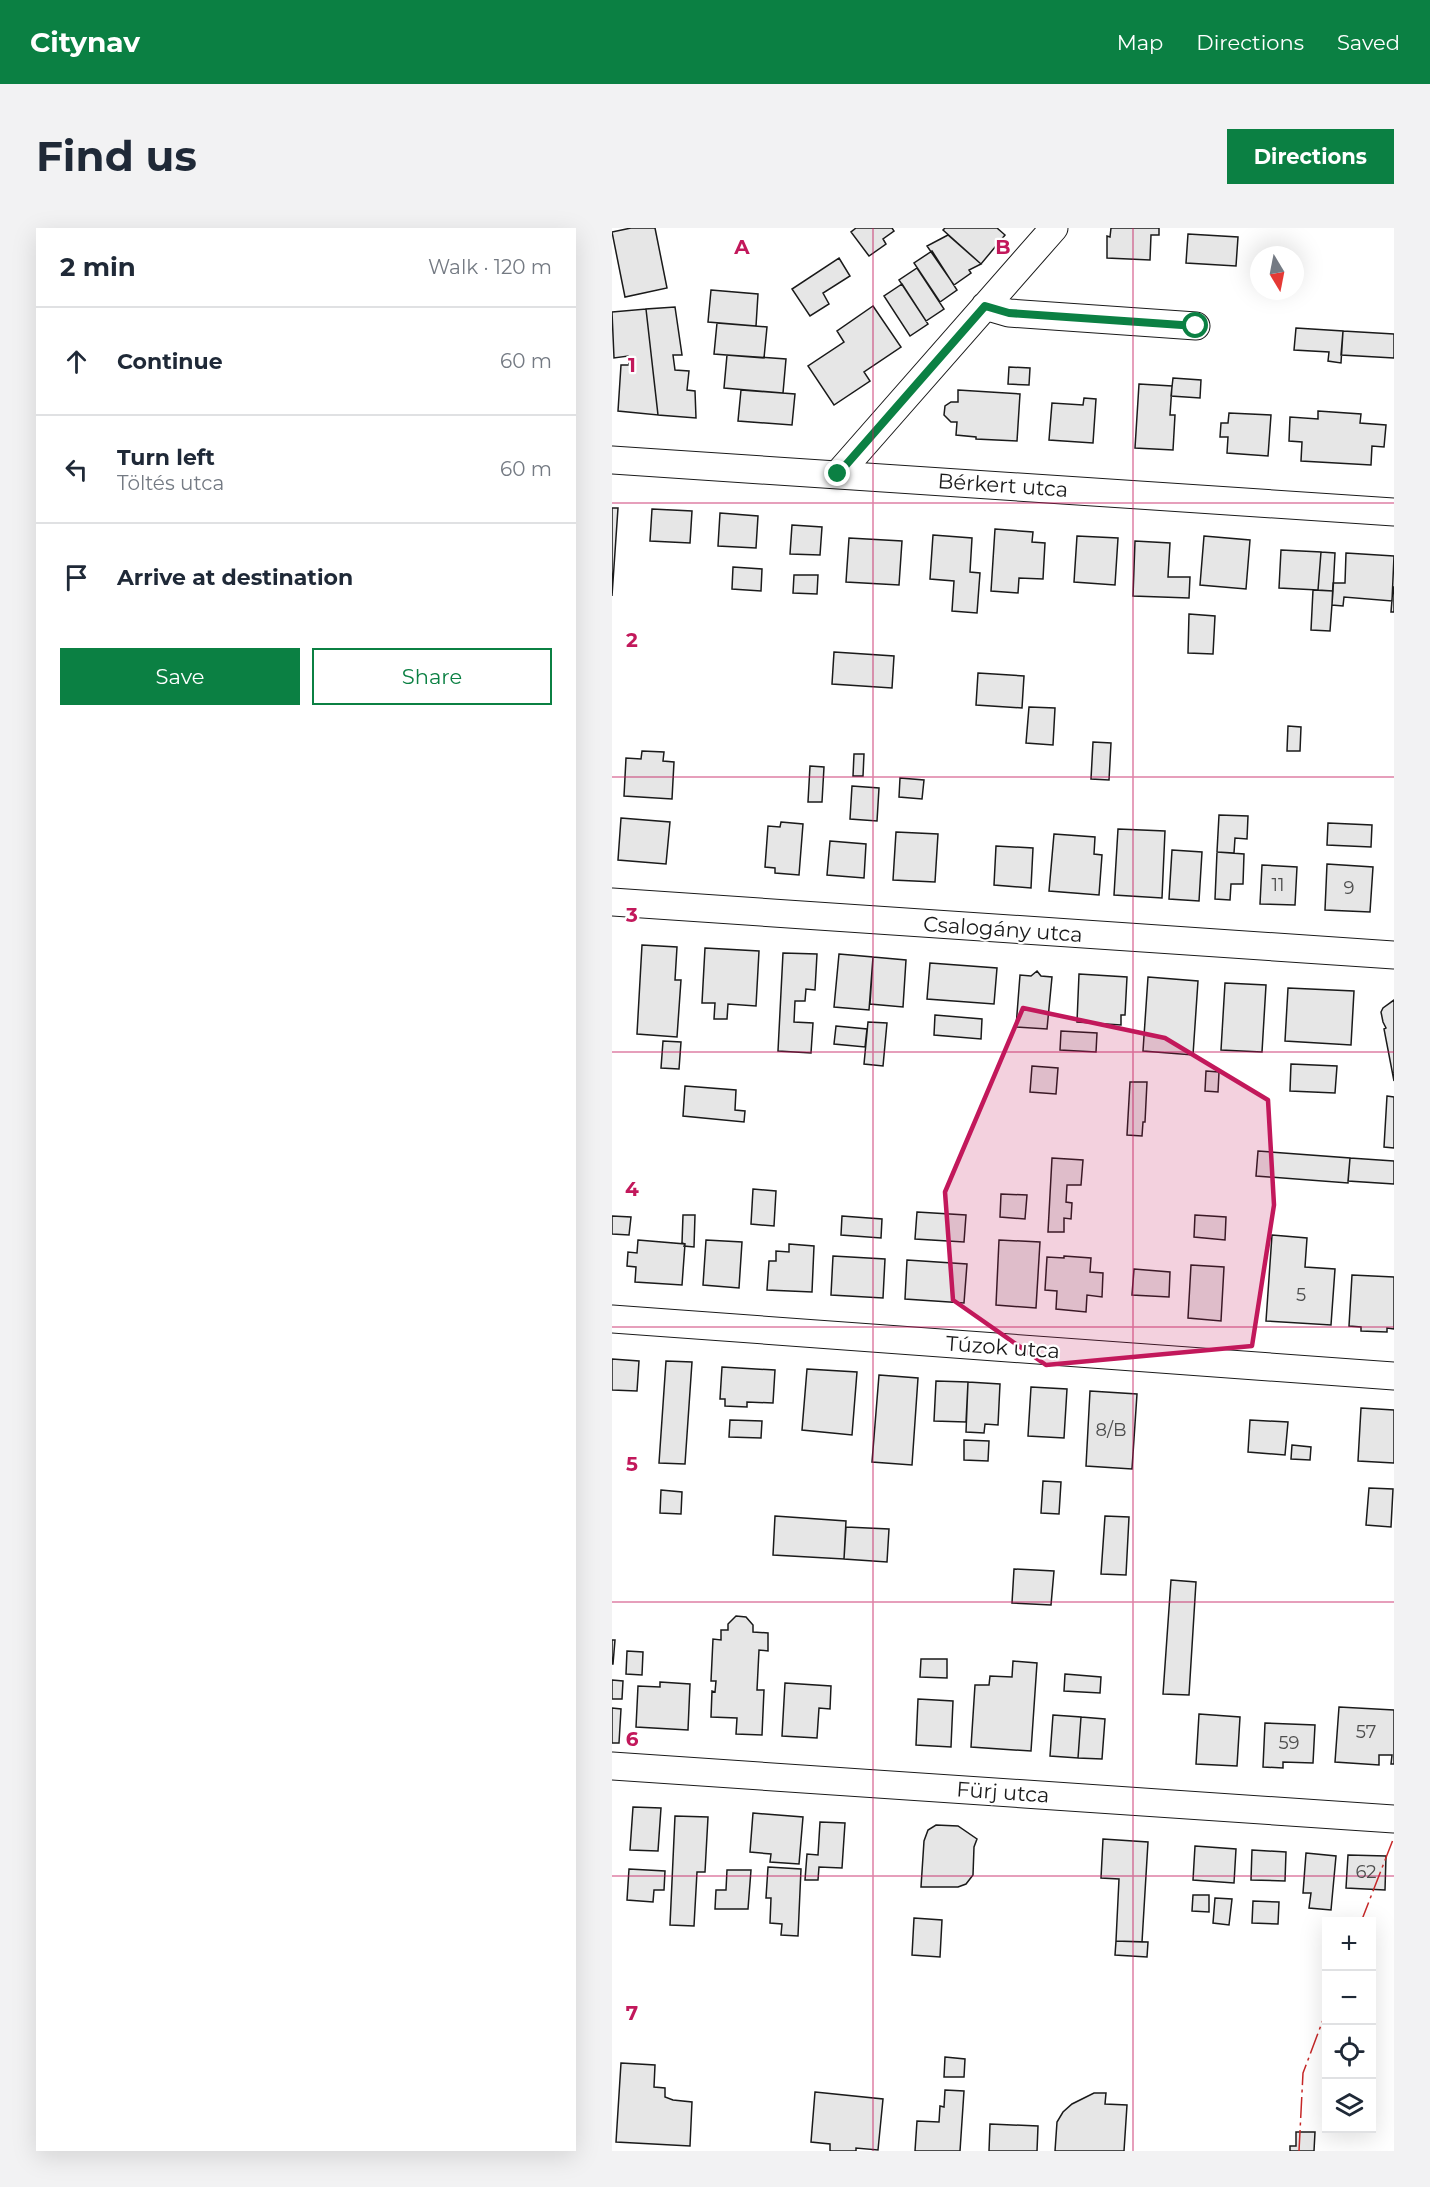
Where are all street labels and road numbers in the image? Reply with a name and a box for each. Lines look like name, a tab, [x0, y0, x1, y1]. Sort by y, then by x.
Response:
street label: Bérkert utca	[937, 468, 1069, 502]
street label: Csalogány utca	[922, 911, 1084, 947]
street label: Túzok utca	[945, 1331, 1061, 1363]
street label: Fürj utca	[956, 1776, 1050, 1808]

